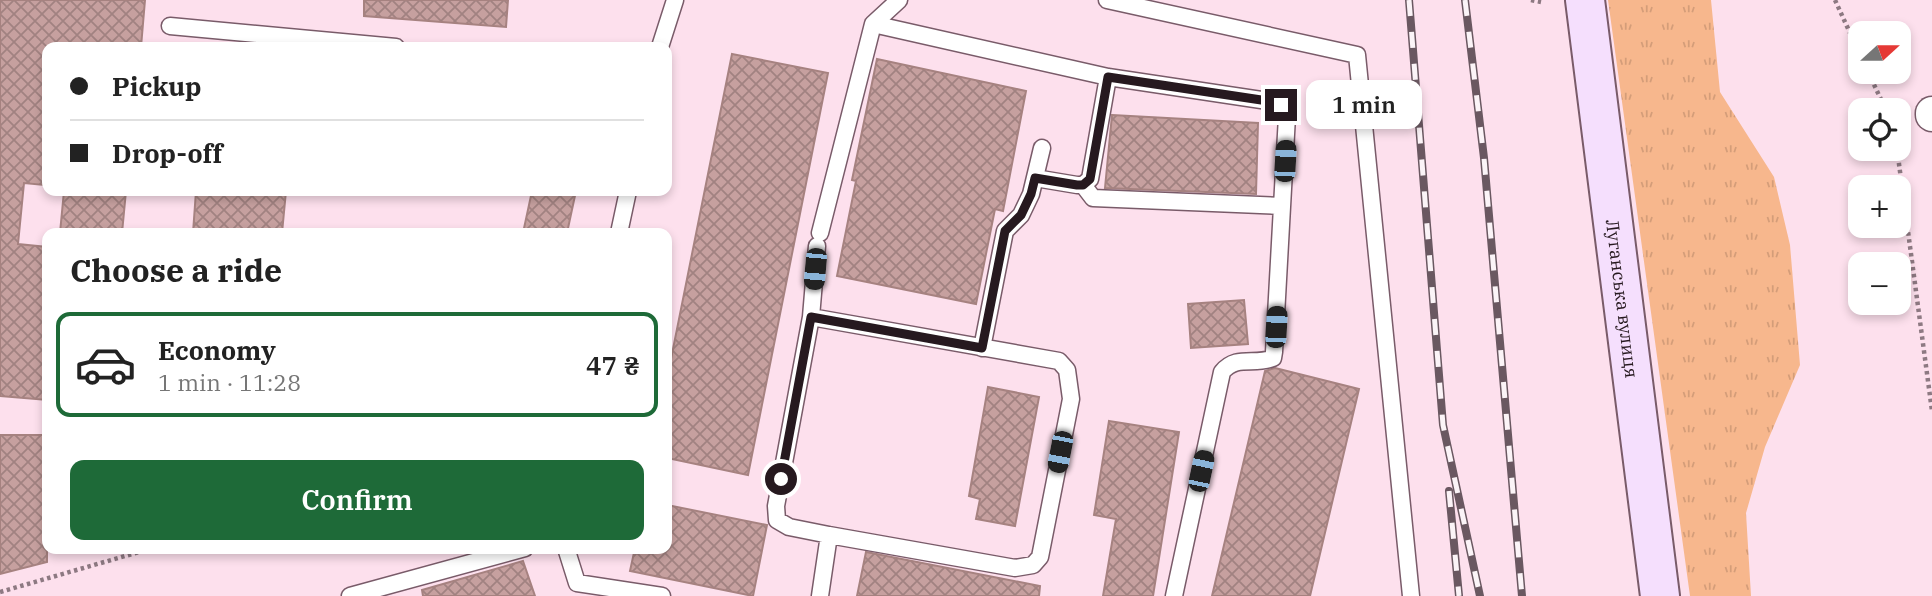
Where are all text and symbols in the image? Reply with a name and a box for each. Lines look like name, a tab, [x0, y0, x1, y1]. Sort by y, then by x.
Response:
north arrow	[1848, 21, 1911, 84]
map controls	[1848, 21, 1911, 315]
text: Pickup	[112, 69, 202, 103]
callout: 1 min	[1306, 80, 1421, 130]
route end	[1265, 89, 1297, 121]
text: 1 min	[1332, 89, 1396, 119]
button: locate	[1848, 98, 1911, 161]
text: Drop-off	[112, 136, 223, 170]
car	[1274, 139, 1297, 183]
button: +	[1848, 175, 1911, 238]
street label: Луганська вулиця	[1601, 218, 1644, 379]
car	[803, 247, 828, 291]
text: Choose a ride	[70, 249, 282, 291]
button: −	[1848, 252, 1911, 315]
car	[1265, 305, 1288, 349]
icon: car	[74, 333, 137, 396]
text: Economy	[158, 333, 276, 367]
text: 47 ₴	[586, 348, 640, 382]
text: 1 min · 11:28	[158, 367, 301, 397]
car	[1046, 429, 1075, 475]
car	[1187, 448, 1216, 494]
button: Confirm	[70, 460, 644, 540]
route start	[765, 463, 797, 495]

